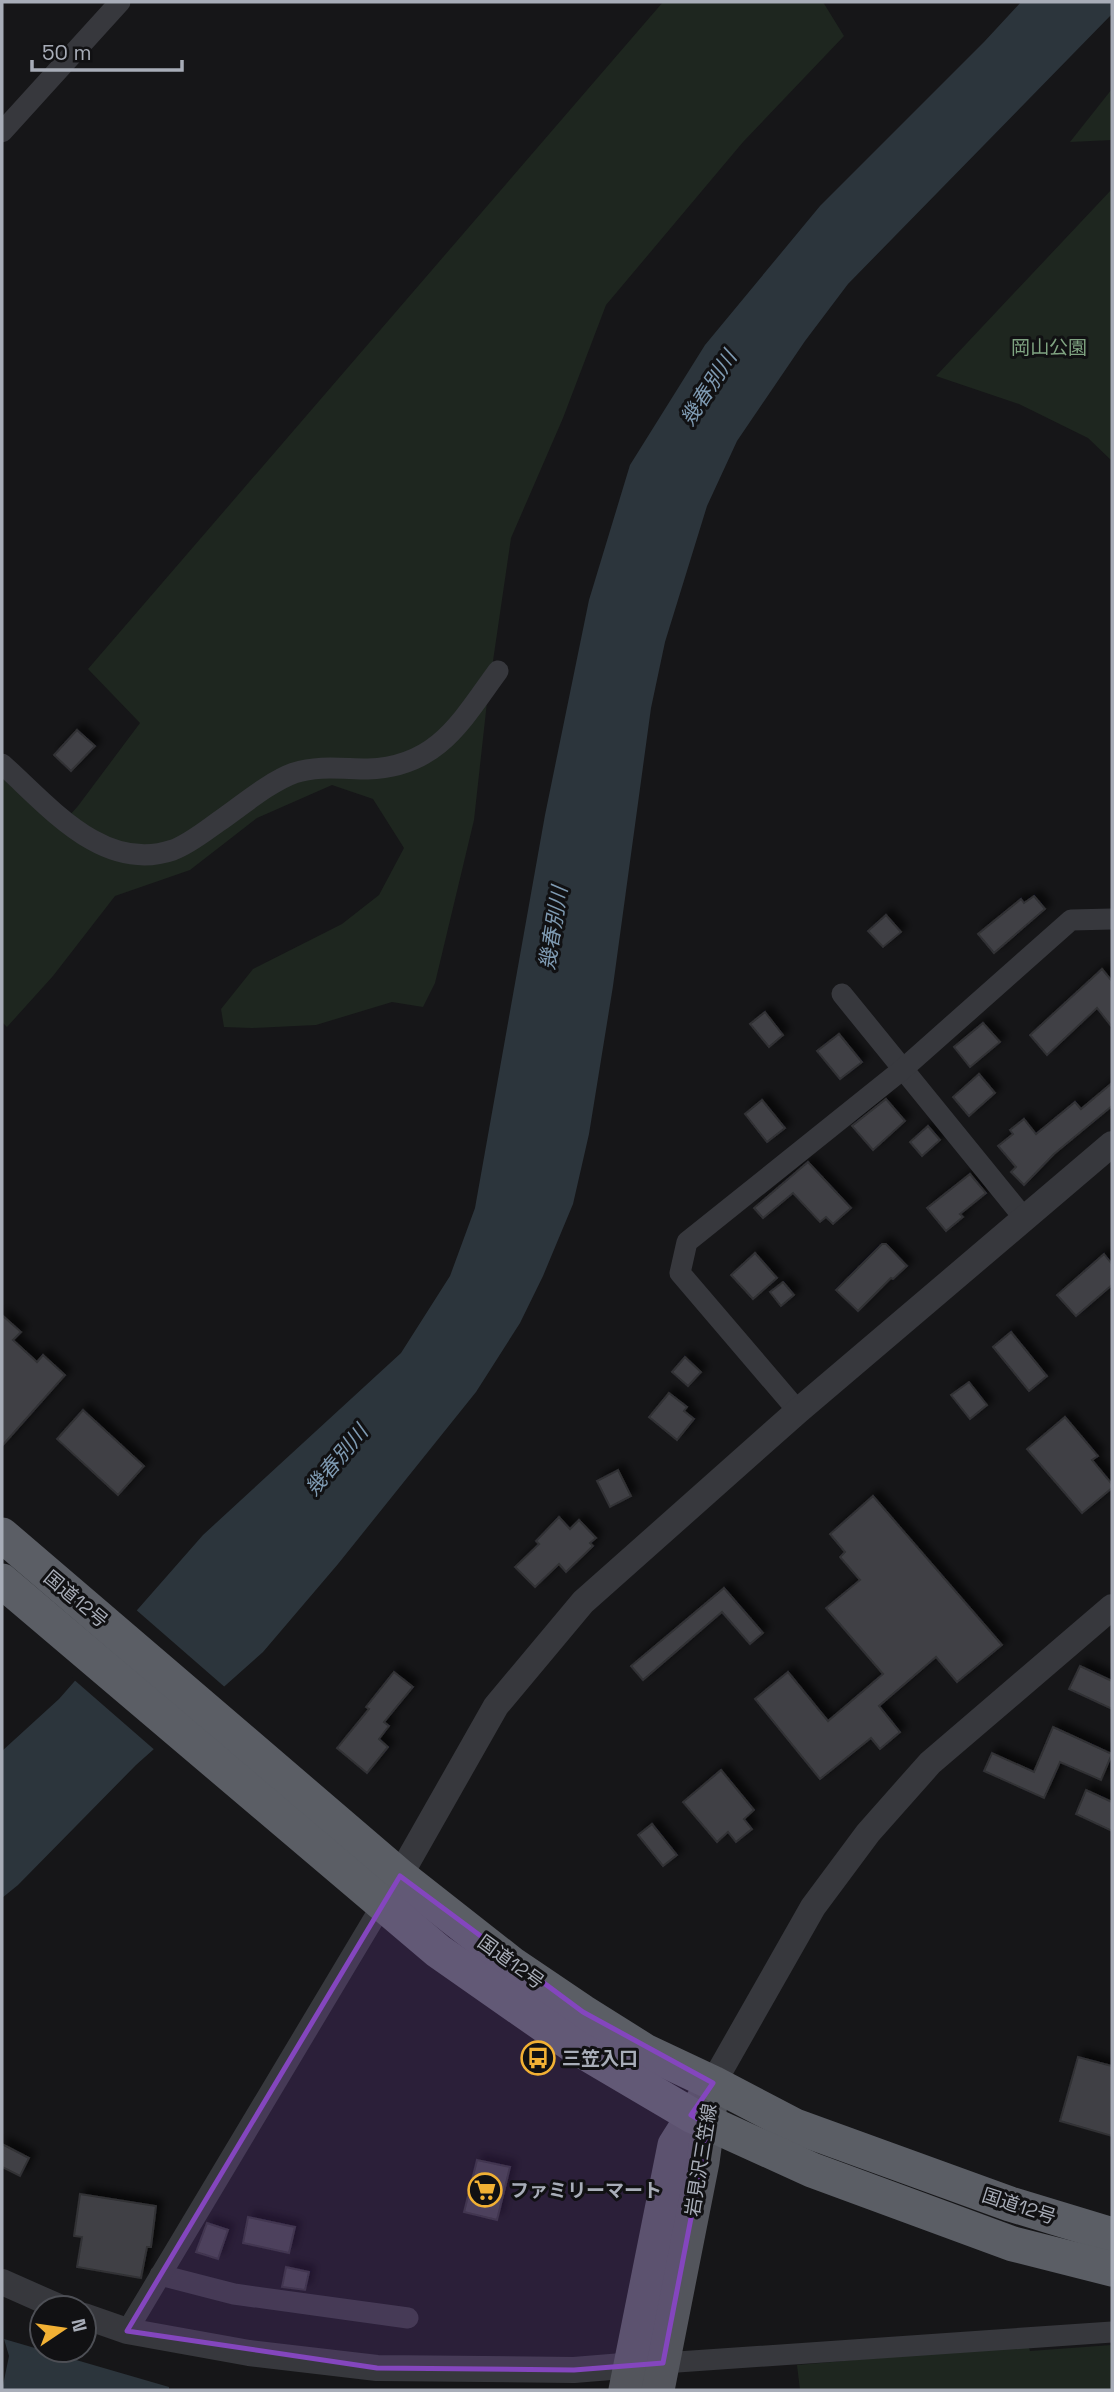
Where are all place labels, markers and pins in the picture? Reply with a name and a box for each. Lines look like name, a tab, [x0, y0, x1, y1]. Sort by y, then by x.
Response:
bus stop icon: 三笠入口	[519, 2039, 557, 2077]
place label: 三笠入口	[562, 2046, 638, 2071]
supermarket icon: ファミリーマート	[466, 2171, 504, 2209]
place label: ファミリーマート	[510, 2178, 662, 2203]

